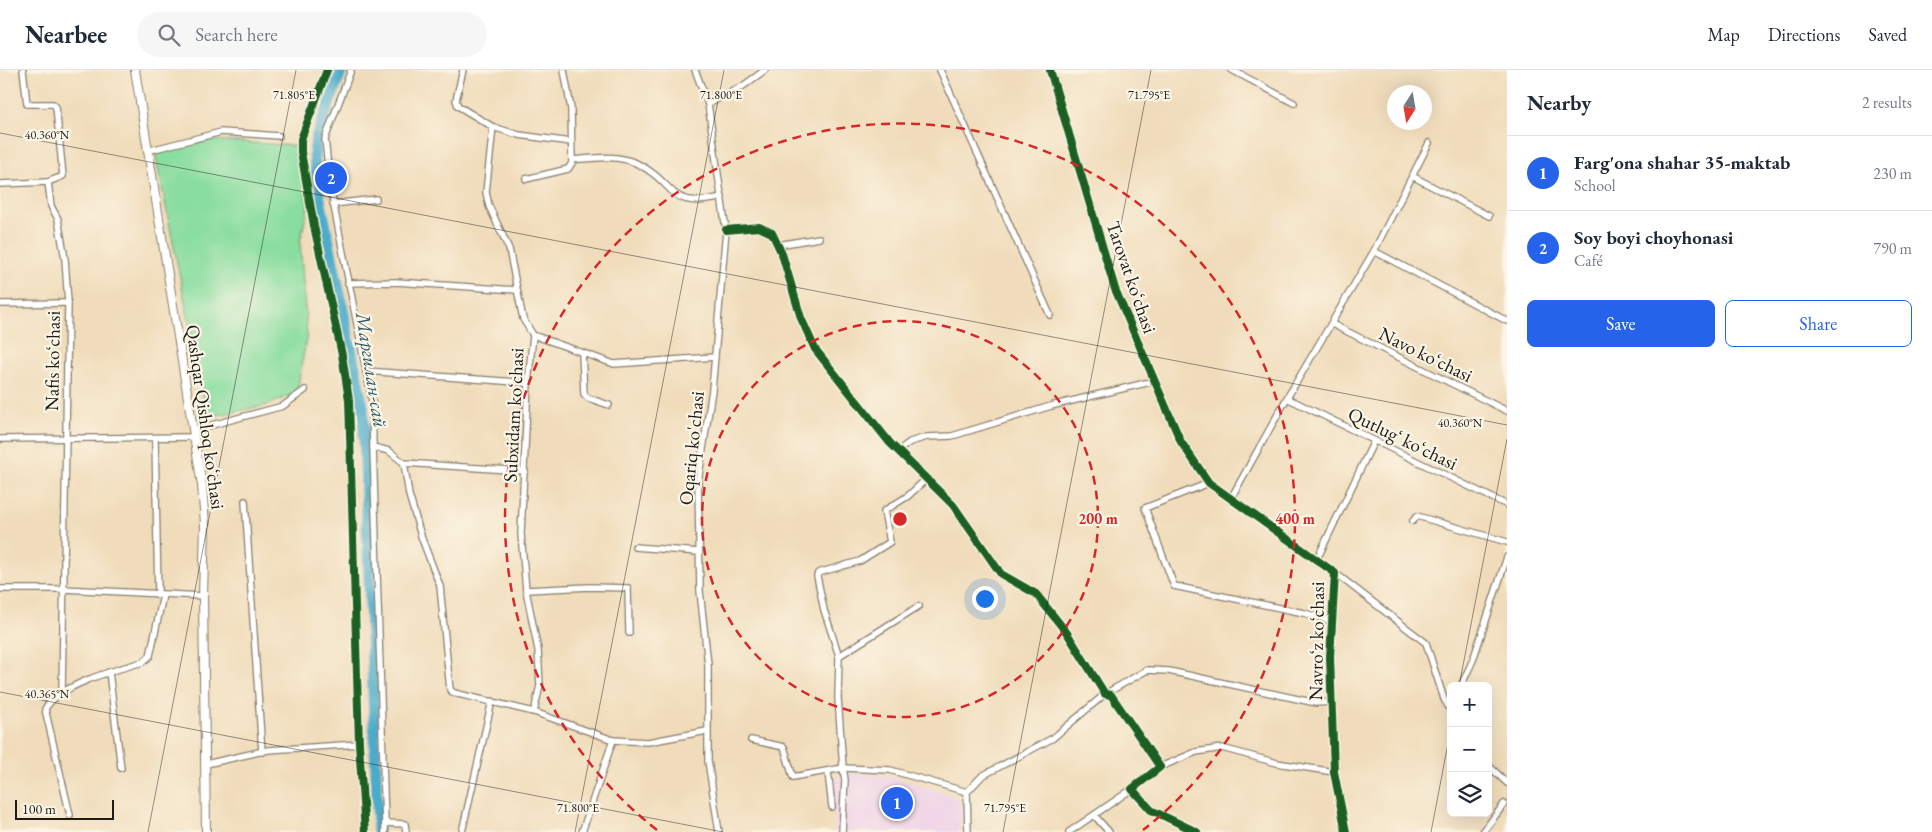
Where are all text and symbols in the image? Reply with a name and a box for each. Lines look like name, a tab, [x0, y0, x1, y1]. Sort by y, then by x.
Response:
search box	[137, 12, 487, 57]
text: Nearbee	[25, 19, 107, 50]
icon: search	[155, 21, 183, 49]
text: Search here	[195, 22, 278, 47]
text: Map	[1708, 23, 1740, 46]
text: Directions	[1768, 23, 1840, 46]
text: Saved	[1868, 23, 1907, 46]
north arrow	[1387, 85, 1432, 130]
text: 71.805°E	[273, 87, 315, 103]
text: 71.800°E	[700, 87, 742, 103]
text: 71.795°E	[1128, 87, 1170, 103]
text: Nearby	[1527, 89, 1591, 116]
text: 2 results	[1862, 92, 1912, 113]
text: 40.360°N	[25, 127, 70, 143]
text: Farg'ona shahar 35-maktab	[1574, 150, 1790, 175]
pin: 2	[315, 159, 347, 197]
text: 1	[1539, 163, 1547, 184]
text: 230 m	[1873, 163, 1912, 184]
text: School	[1574, 175, 1616, 196]
street label: Tarovat koʻchasi	[1101, 218, 1163, 337]
text: Soy boyi choyhonasi	[1574, 225, 1733, 250]
text: 2	[1539, 238, 1547, 259]
text: 790 m	[1873, 238, 1912, 259]
text: Café	[1574, 250, 1603, 271]
button: Save	[1527, 300, 1715, 347]
button: Share	[1725, 300, 1912, 347]
street label: Nafis koʻchasi	[39, 310, 66, 411]
water label: Маргилан-сай	[350, 310, 394, 429]
street label: Navo koʻchasi	[1375, 321, 1477, 388]
street label: Qashqar Qishloq koʻchasi	[180, 323, 231, 511]
street label: Subxidam koʻchasi	[497, 347, 530, 483]
street label: Oqariq ko'chasi	[673, 389, 710, 506]
street label: Qutlugʻ koʻchasi	[1344, 401, 1462, 476]
text: 40.360°N	[1438, 415, 1483, 431]
text: 200 m	[1078, 509, 1118, 528]
text: 400 m	[1275, 509, 1315, 528]
centre of rings	[891, 510, 909, 528]
street label: Navroʻz koʻchasi	[1303, 581, 1330, 701]
your location	[972, 586, 998, 612]
map controls	[1447, 682, 1492, 817]
button: +	[1447, 682, 1492, 727]
text: 40.365°N	[25, 686, 70, 702]
button: −	[1447, 727, 1492, 772]
button: layers	[1447, 772, 1492, 817]
pin: 1	[881, 784, 913, 822]
scale bar	[15, 797, 114, 820]
text: 100 m	[22, 800, 56, 818]
text: 71.800°E	[557, 800, 599, 816]
text: 71.795°E	[984, 800, 1026, 816]

